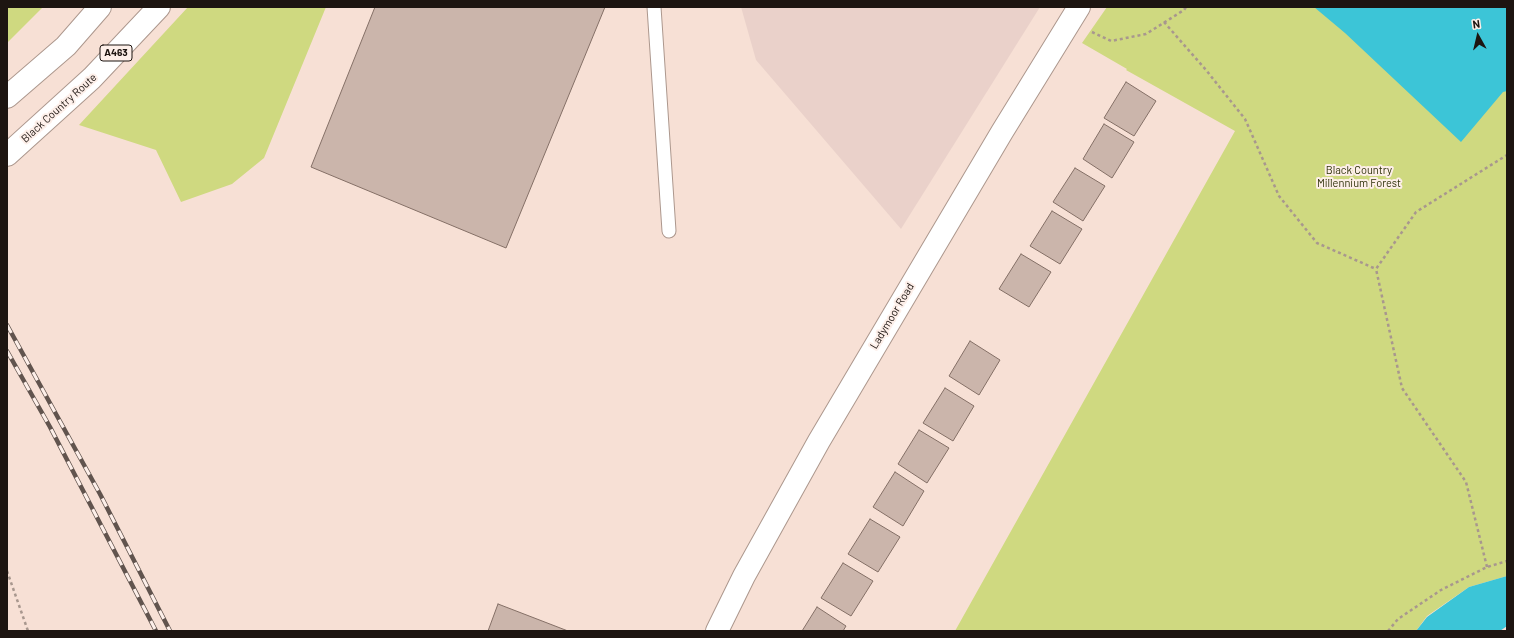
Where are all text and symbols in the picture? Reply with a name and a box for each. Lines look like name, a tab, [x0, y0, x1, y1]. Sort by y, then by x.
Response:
north arrow	[1458, 16, 1498, 56]
text: N	[1472, 17, 1481, 31]
road number: A463	[100, 45, 132, 61]
street label: Black Country Route	[19, 71, 99, 145]
park label: Black Country Millennium Forest	[1317, 163, 1401, 189]
street label: Ladymoor Road	[867, 281, 917, 351]

